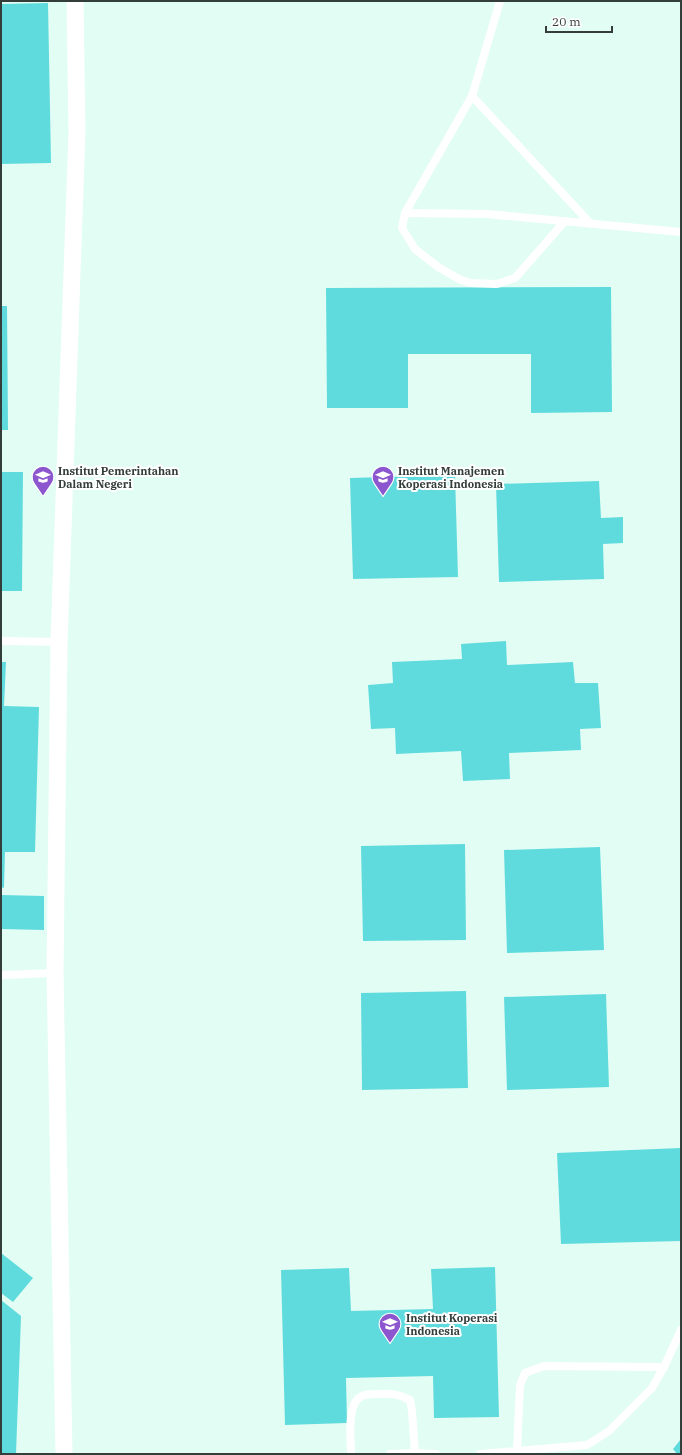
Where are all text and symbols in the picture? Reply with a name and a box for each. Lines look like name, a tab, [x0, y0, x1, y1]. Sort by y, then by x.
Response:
scale bar	[546, 8, 612, 34]
text: 20 m	[552, 14, 581, 29]
school or university icon: Institut Pemerintahan Dalam Negeri	[30, 464, 56, 497]
place label: Institut Pemerintahan Dalam Negeri	[58, 464, 179, 491]
school or university icon: Institut Manajemen Koperasi Indonesia	[370, 464, 396, 497]
place label: Institut Manajemen Koperasi Indonesia	[398, 464, 504, 491]
school or university icon: Institut Koperasi Indonesia	[377, 1311, 403, 1344]
place label: Institut Koperasi Indonesia	[406, 1311, 498, 1338]

